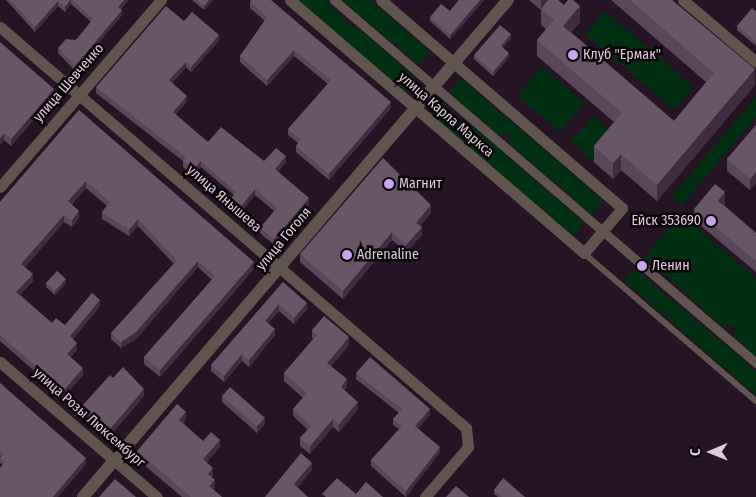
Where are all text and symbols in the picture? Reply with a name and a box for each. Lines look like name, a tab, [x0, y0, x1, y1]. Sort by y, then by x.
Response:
street label: улица Шевченко	[30, 40, 108, 126]
place label: Клуб "Ермак"	[583, 47, 661, 63]
marker: Клуб "Ермак"	[567, 49, 579, 61]
street label: улица Карла Маркса	[395, 69, 497, 161]
street label: улица Янышева	[183, 162, 265, 236]
place label: Магнит	[399, 176, 442, 192]
marker: Магнит	[383, 178, 395, 190]
street label: улица Гоголя	[253, 204, 315, 274]
place label: Ейск 353690	[631, 213, 701, 229]
marker: Ейск 353690	[705, 215, 717, 227]
place label: Аdrenaline	[357, 247, 419, 263]
marker: Аdrenaline	[341, 249, 353, 261]
place label: Ленин	[652, 258, 690, 274]
marker: Ленин	[636, 260, 648, 272]
street label: улица Розы Люксембург	[29, 365, 149, 471]
north arrow	[686, 427, 736, 477]
text: С	[687, 448, 704, 456]

